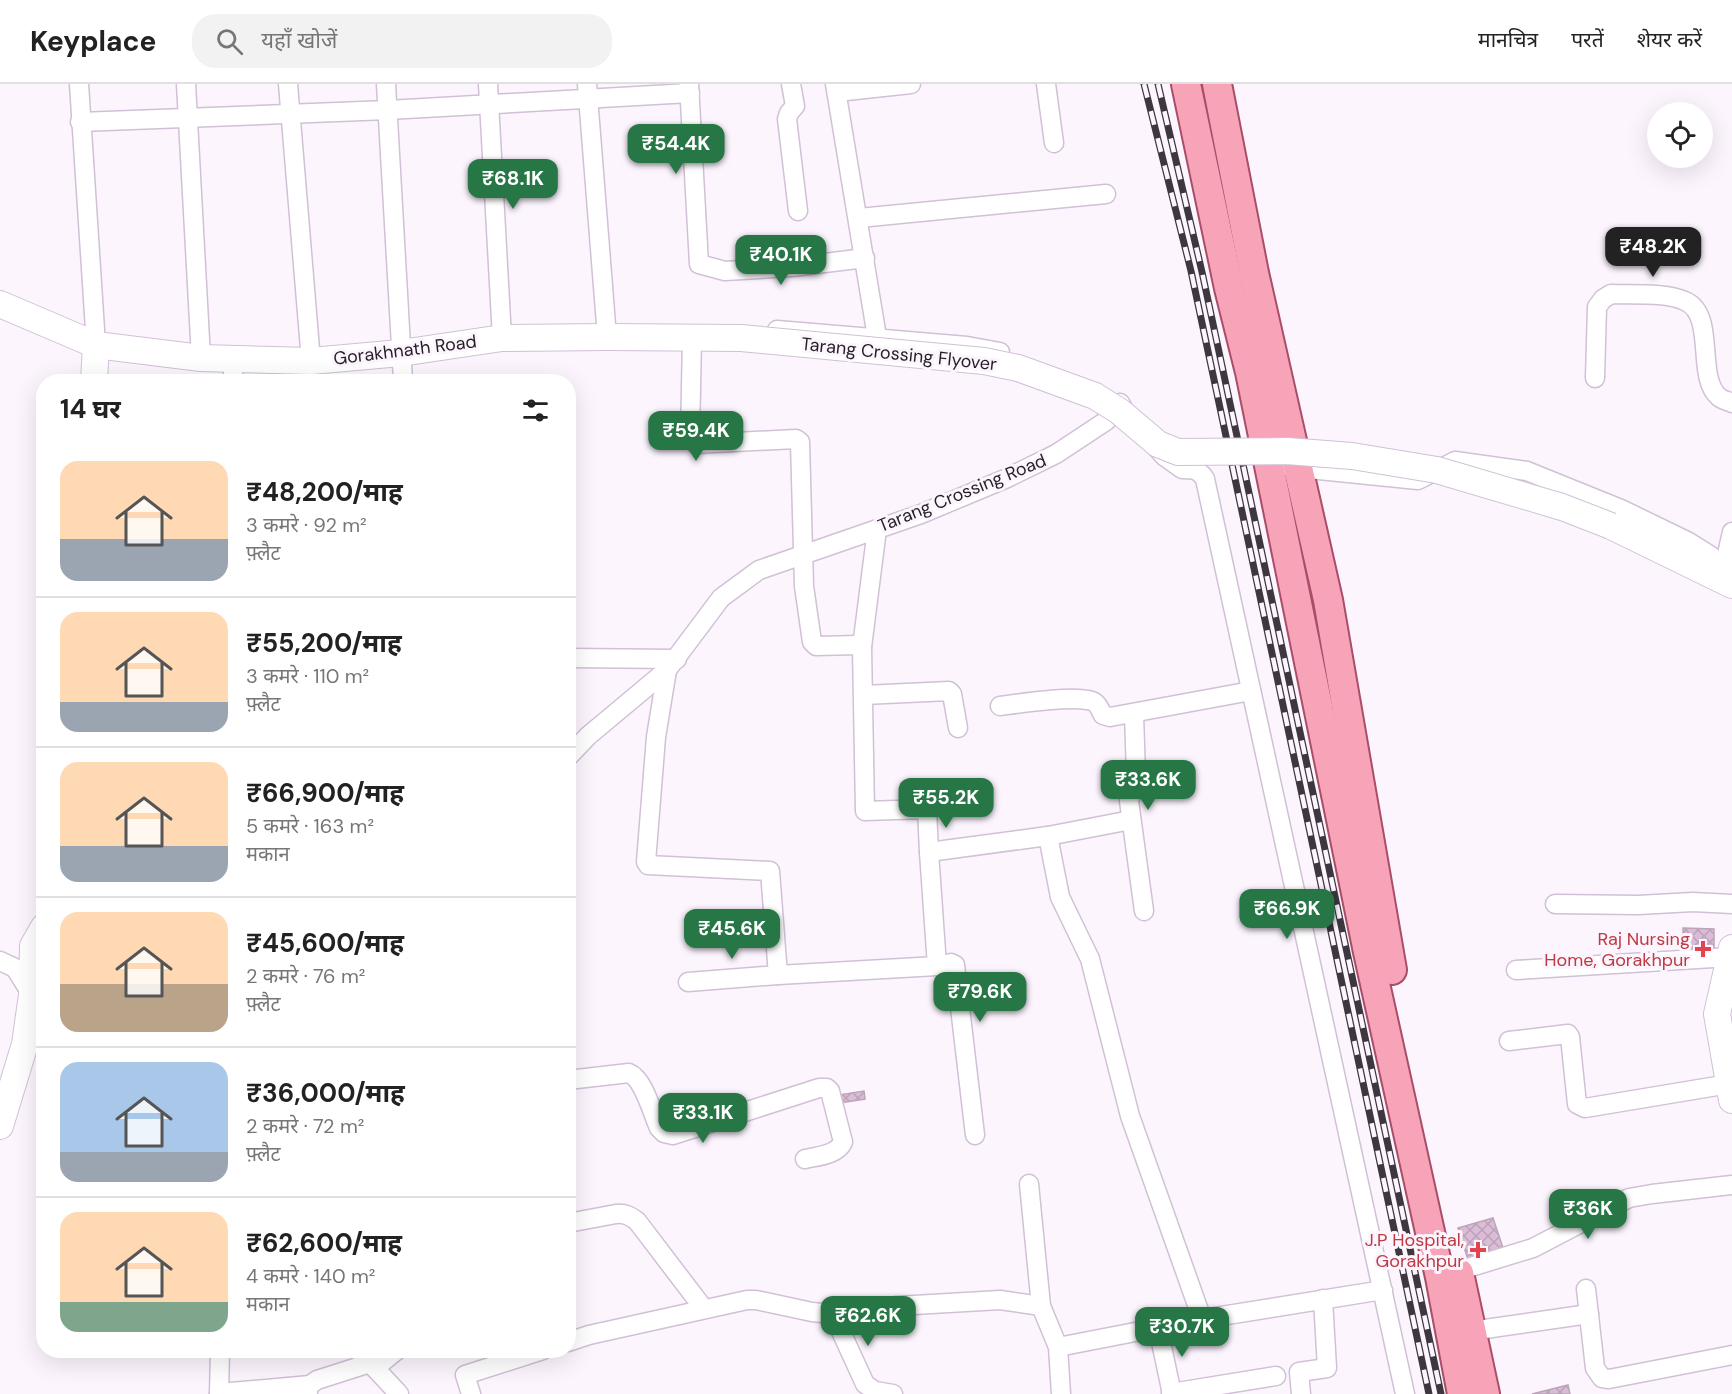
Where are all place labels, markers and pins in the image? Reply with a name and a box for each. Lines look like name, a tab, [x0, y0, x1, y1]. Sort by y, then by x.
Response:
pin: ₹54.4K	[627, 124, 725, 175]
pin: ₹68.1K	[464, 159, 562, 210]
pin: ₹48.2K	[1604, 227, 1702, 278]
pin: ₹40.1K	[732, 235, 830, 286]
pin: ₹59.4K	[647, 411, 745, 462]
pin: ₹33.6K	[1099, 760, 1197, 811]
pin: ₹55.2K	[897, 778, 995, 829]
pin: ₹66.9K	[1238, 889, 1336, 940]
pin: ₹45.6K	[683, 909, 781, 960]
place label: Raj Nursing Home, Gorakhpur	[1544, 927, 1690, 972]
marker: Raj Nursing Home, Gorakhpur	[1694, 940, 1712, 958]
pin: ₹79.6K	[931, 972, 1029, 1023]
pin: ₹33.1K	[654, 1093, 752, 1144]
pin: ₹36K	[1552, 1189, 1624, 1240]
place label: J.P Hospital, Gorakhpur	[1365, 1228, 1464, 1273]
marker: J.P Hospital, Gorakhpur	[1469, 1241, 1487, 1259]
pin: ₹62.6K	[819, 1296, 917, 1347]
pin: ₹30.7K	[1133, 1307, 1231, 1358]

